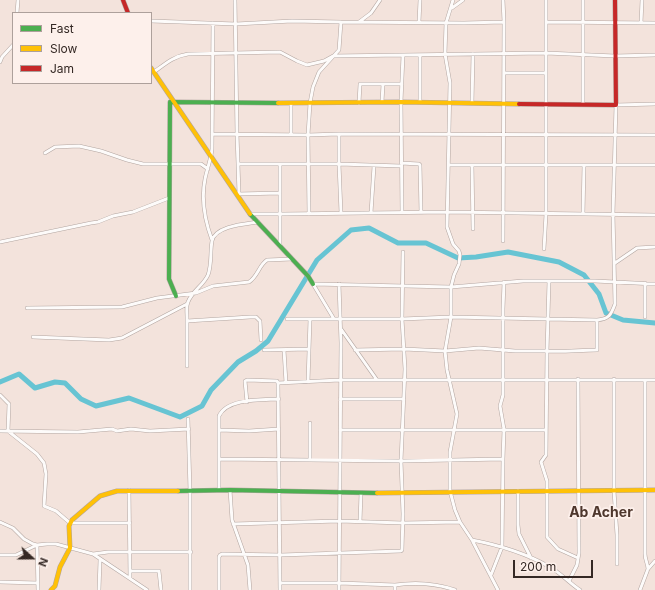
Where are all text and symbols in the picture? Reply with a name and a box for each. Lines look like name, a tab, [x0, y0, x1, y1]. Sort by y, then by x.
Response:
legend	[12, 12, 152, 84]
text: Fast	[50, 21, 74, 36]
text: Slow	[50, 41, 77, 56]
text: Jam	[50, 61, 74, 76]
district label: Ab Acher	[569, 505, 633, 521]
north arrow	[12, 538, 52, 578]
scale bar	[515, 552, 595, 578]
text: N	[35, 556, 51, 569]
text: 200 m	[520, 559, 556, 574]

